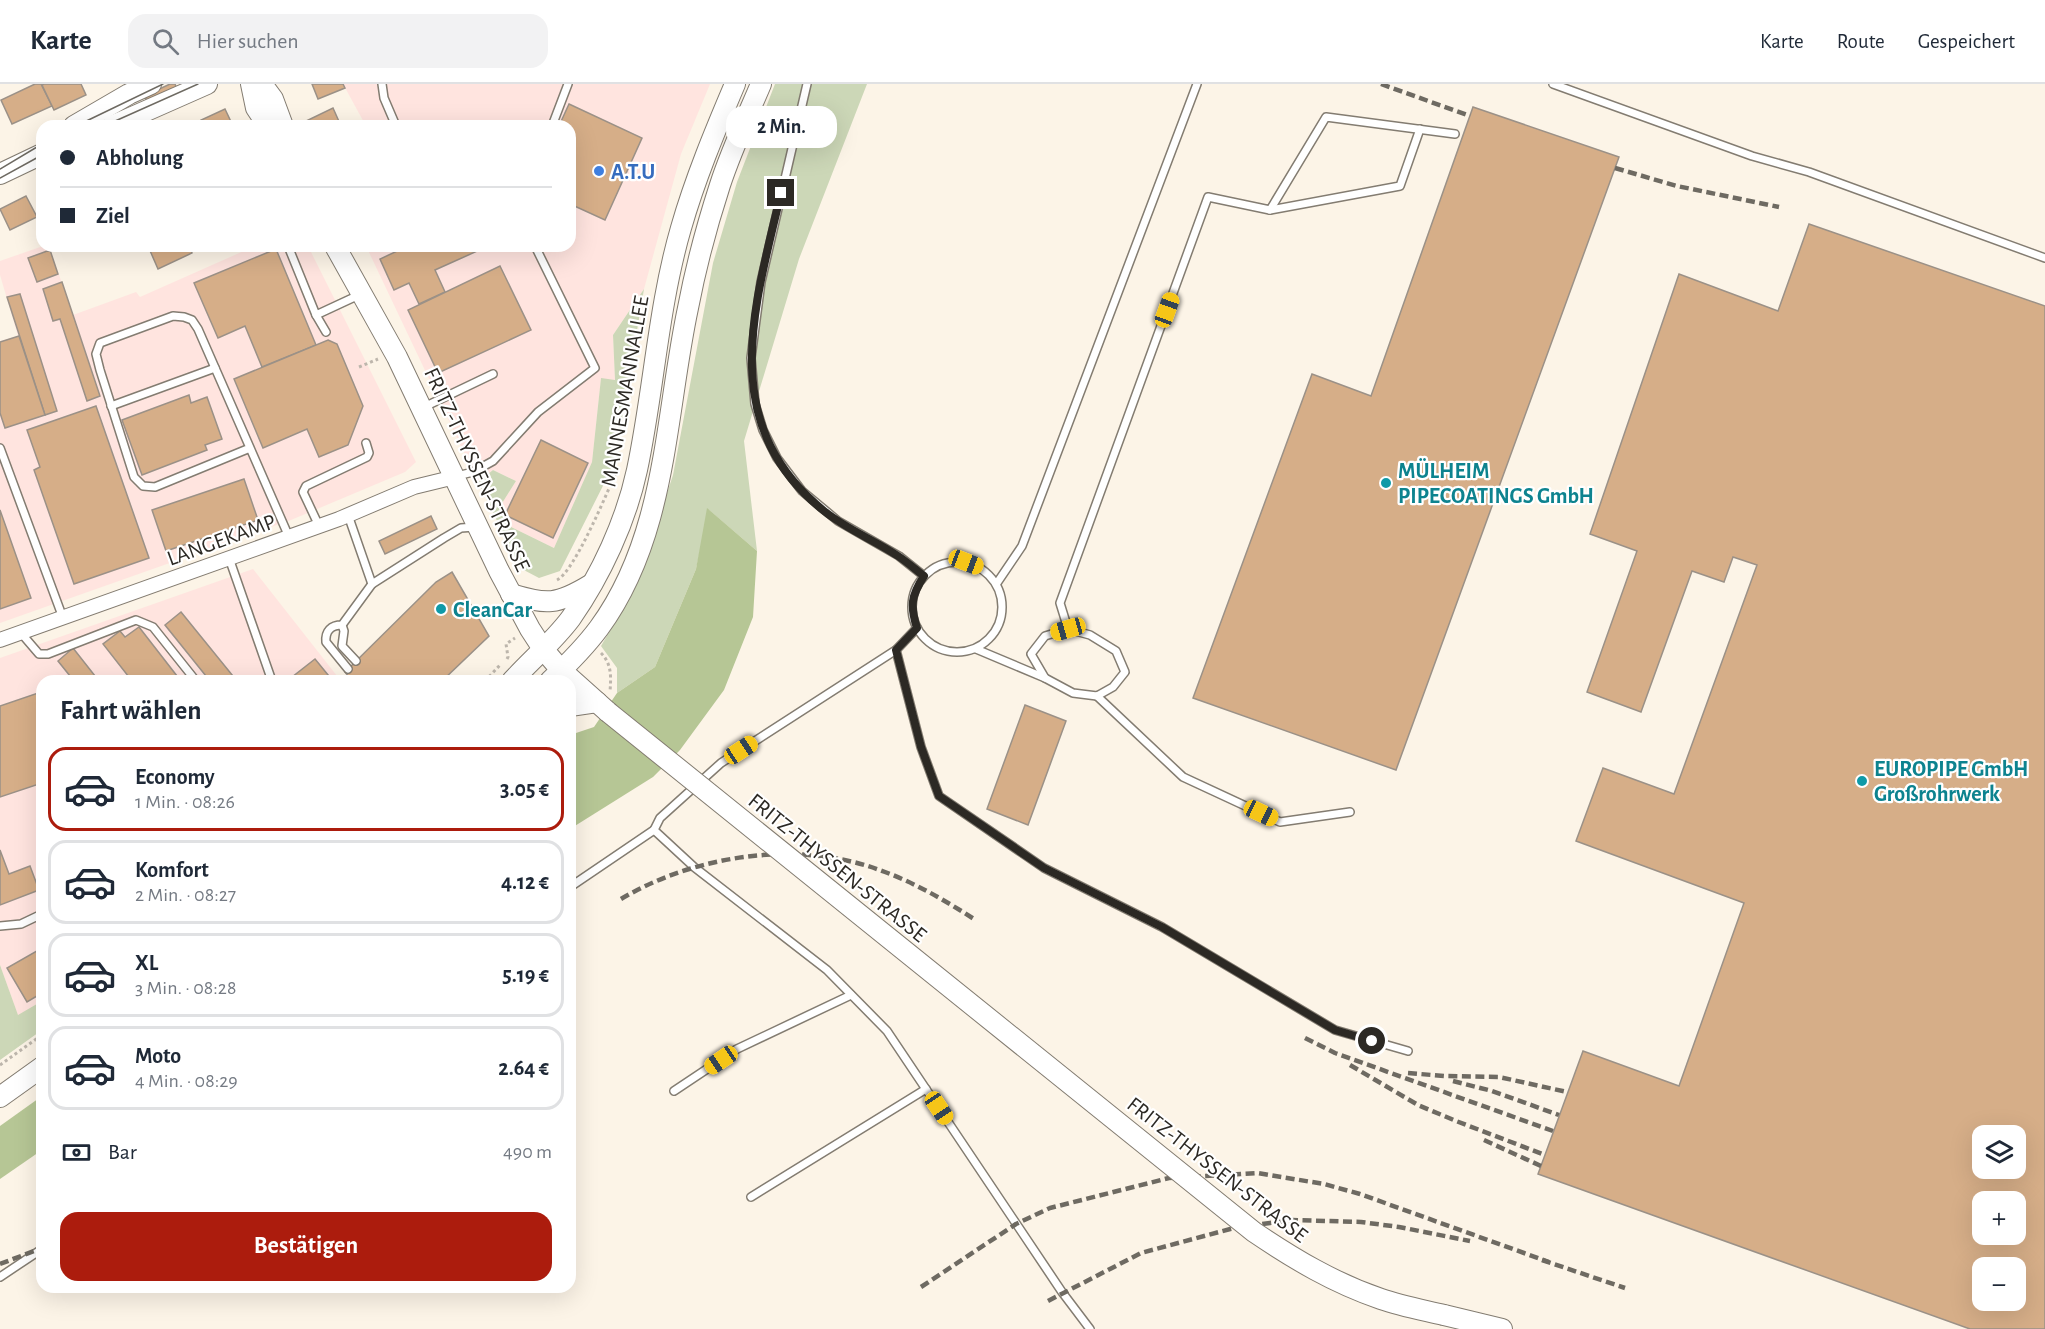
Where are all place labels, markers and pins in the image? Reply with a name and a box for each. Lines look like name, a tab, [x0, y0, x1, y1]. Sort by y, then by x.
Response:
place label: A.T.U	[611, 161, 655, 183]
marker: A.T.U	[592, 164, 606, 178]
place label: MÜLHEIM PIPECOATINGS GmbH	[1398, 458, 1594, 507]
marker: MÜLHEIM PIPECOATINGS GmbH	[1379, 476, 1393, 490]
place label: CleanCar	[453, 599, 533, 621]
marker: CleanCar	[434, 602, 448, 616]
place label: EUROPIPE GmbH Großrohrwerk	[1874, 758, 2028, 805]
marker: EUROPIPE GmbH Großrohrwerk	[1855, 774, 1869, 788]

